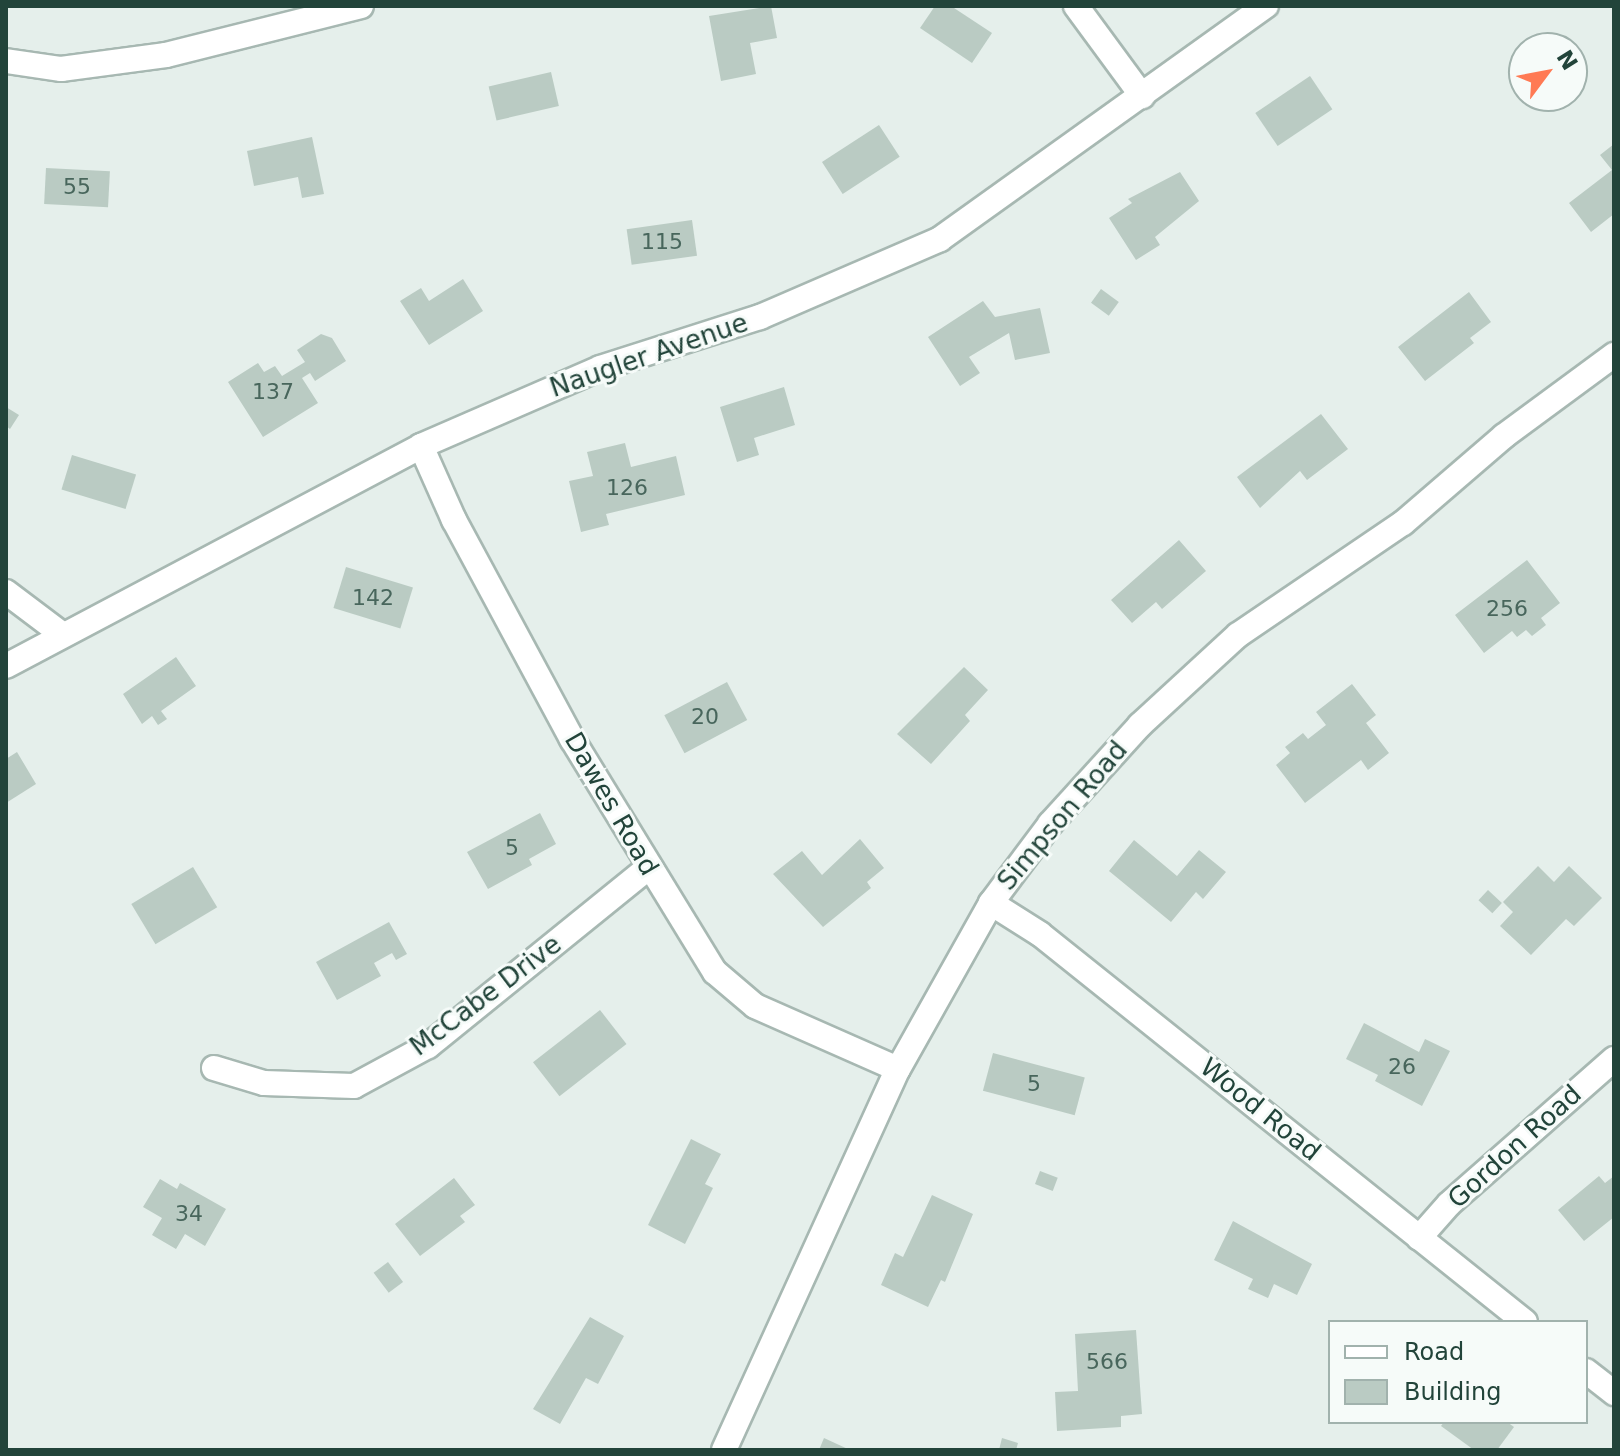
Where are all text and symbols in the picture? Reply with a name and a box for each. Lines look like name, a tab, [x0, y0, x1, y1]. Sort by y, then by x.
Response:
north arrow	[1508, 32, 1588, 112]
text: N	[1552, 46, 1583, 75]
house number: 55	[63, 174, 91, 200]
house number: 115	[641, 229, 683, 255]
street label: Naugler Avenue	[546, 308, 752, 404]
house number: 137	[252, 379, 294, 405]
house number: 126	[606, 475, 648, 501]
house number: 142	[352, 585, 394, 611]
house number: 256	[1486, 596, 1528, 622]
house number: 20	[691, 704, 719, 730]
street label: Dawes Road	[557, 727, 665, 881]
street label: Simpson Road	[992, 735, 1134, 897]
house number: 5	[505, 835, 519, 861]
street label: McCabe Drive	[404, 929, 568, 1063]
street label: Wood Road	[1193, 1052, 1327, 1168]
house number: 26	[1388, 1054, 1416, 1080]
house number: 5	[1027, 1071, 1041, 1097]
street label: Gordon Road	[1442, 1079, 1588, 1215]
house number: 34	[175, 1201, 203, 1227]
legend	[1328, 1320, 1588, 1424]
text: Road	[1404, 1338, 1464, 1366]
house number: 566	[1086, 1349, 1128, 1375]
text: Building	[1404, 1378, 1501, 1406]

